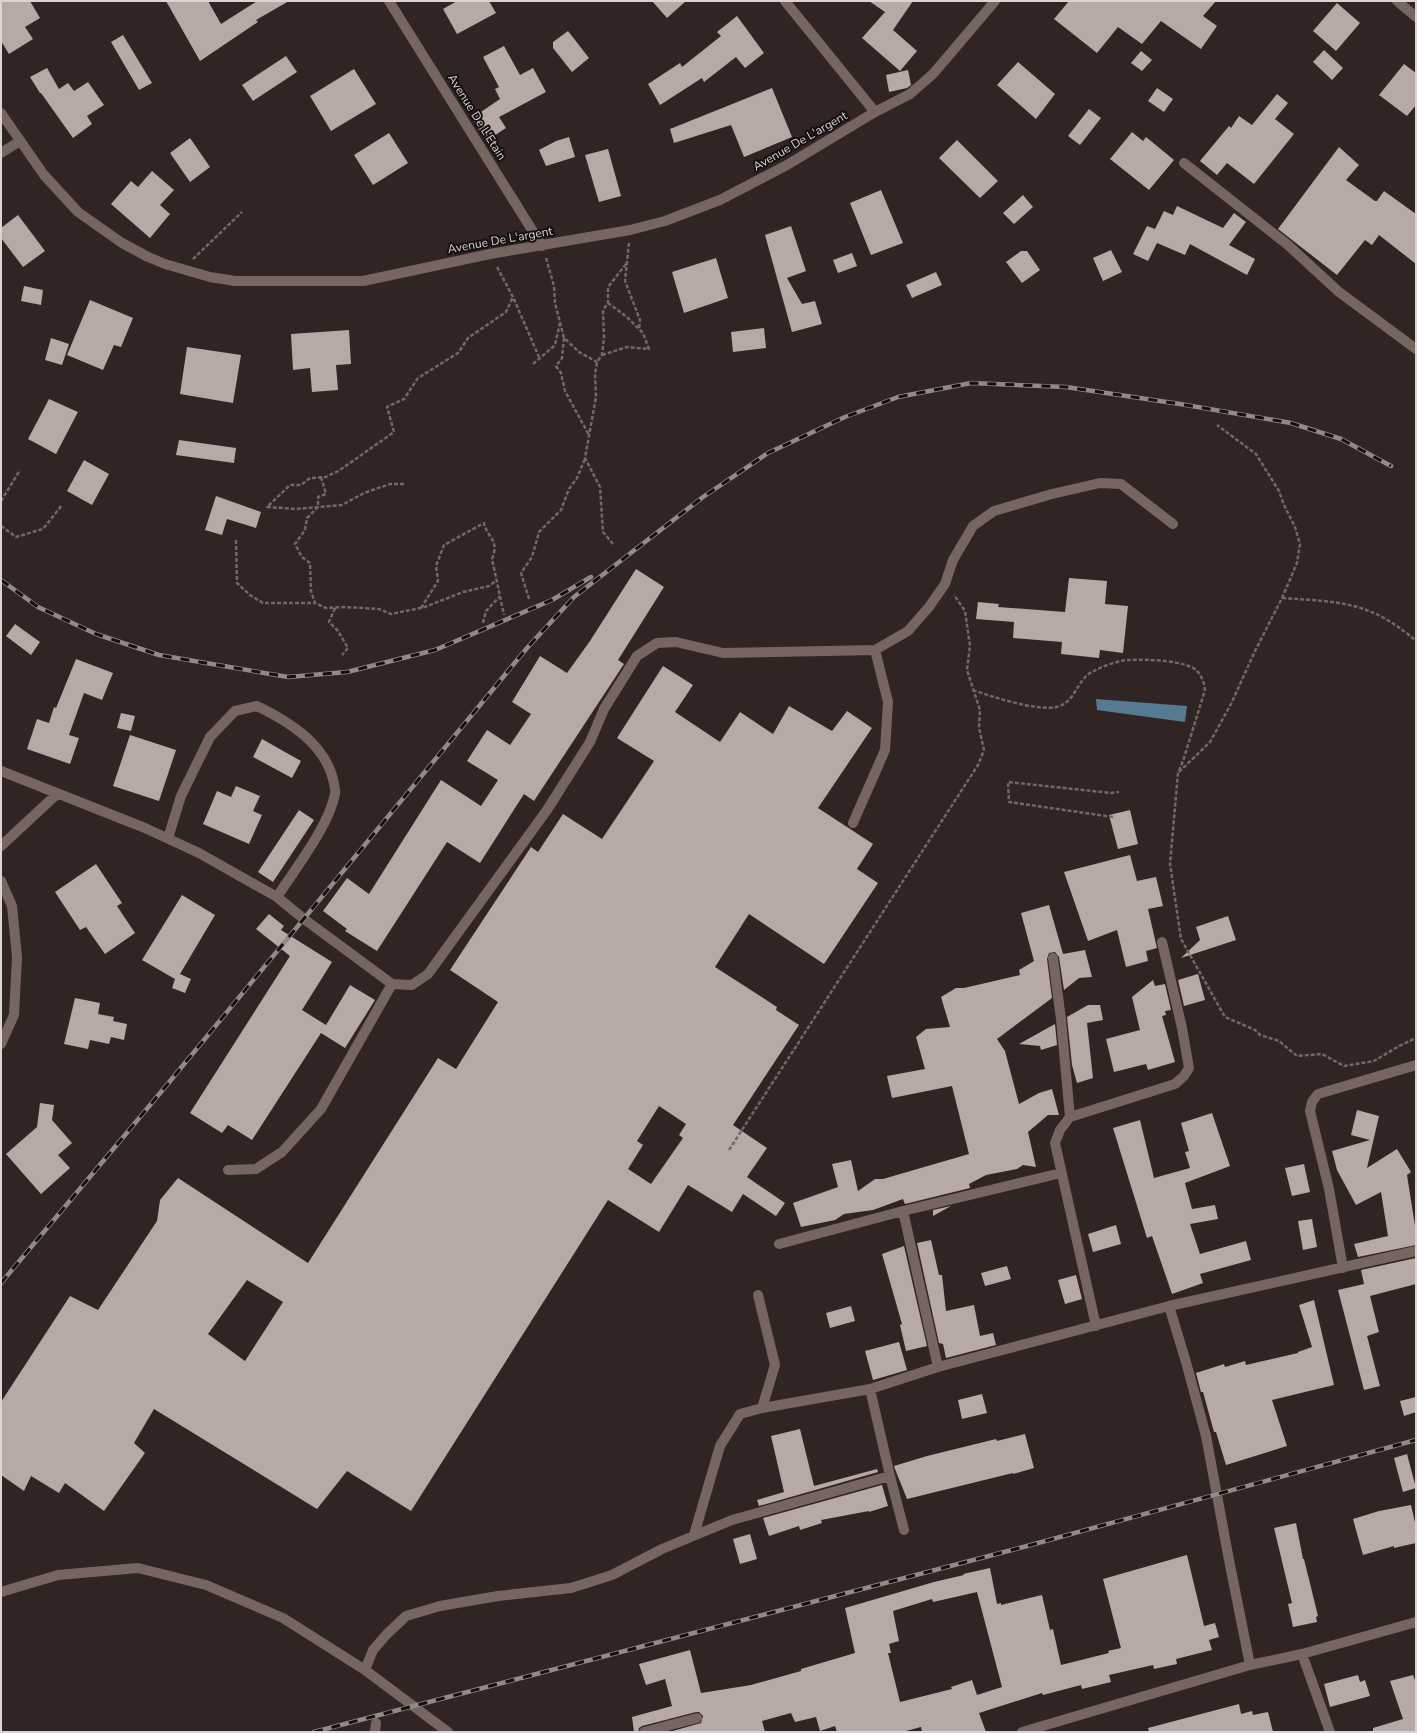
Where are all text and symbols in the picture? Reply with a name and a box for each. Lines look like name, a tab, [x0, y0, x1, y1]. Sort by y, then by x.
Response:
street label: Avenue De L'Etain	[444, 71, 510, 163]
street label: Avenue De L'argent	[750, 107, 851, 175]
street label: Avenue De L'argent	[446, 223, 555, 257]

